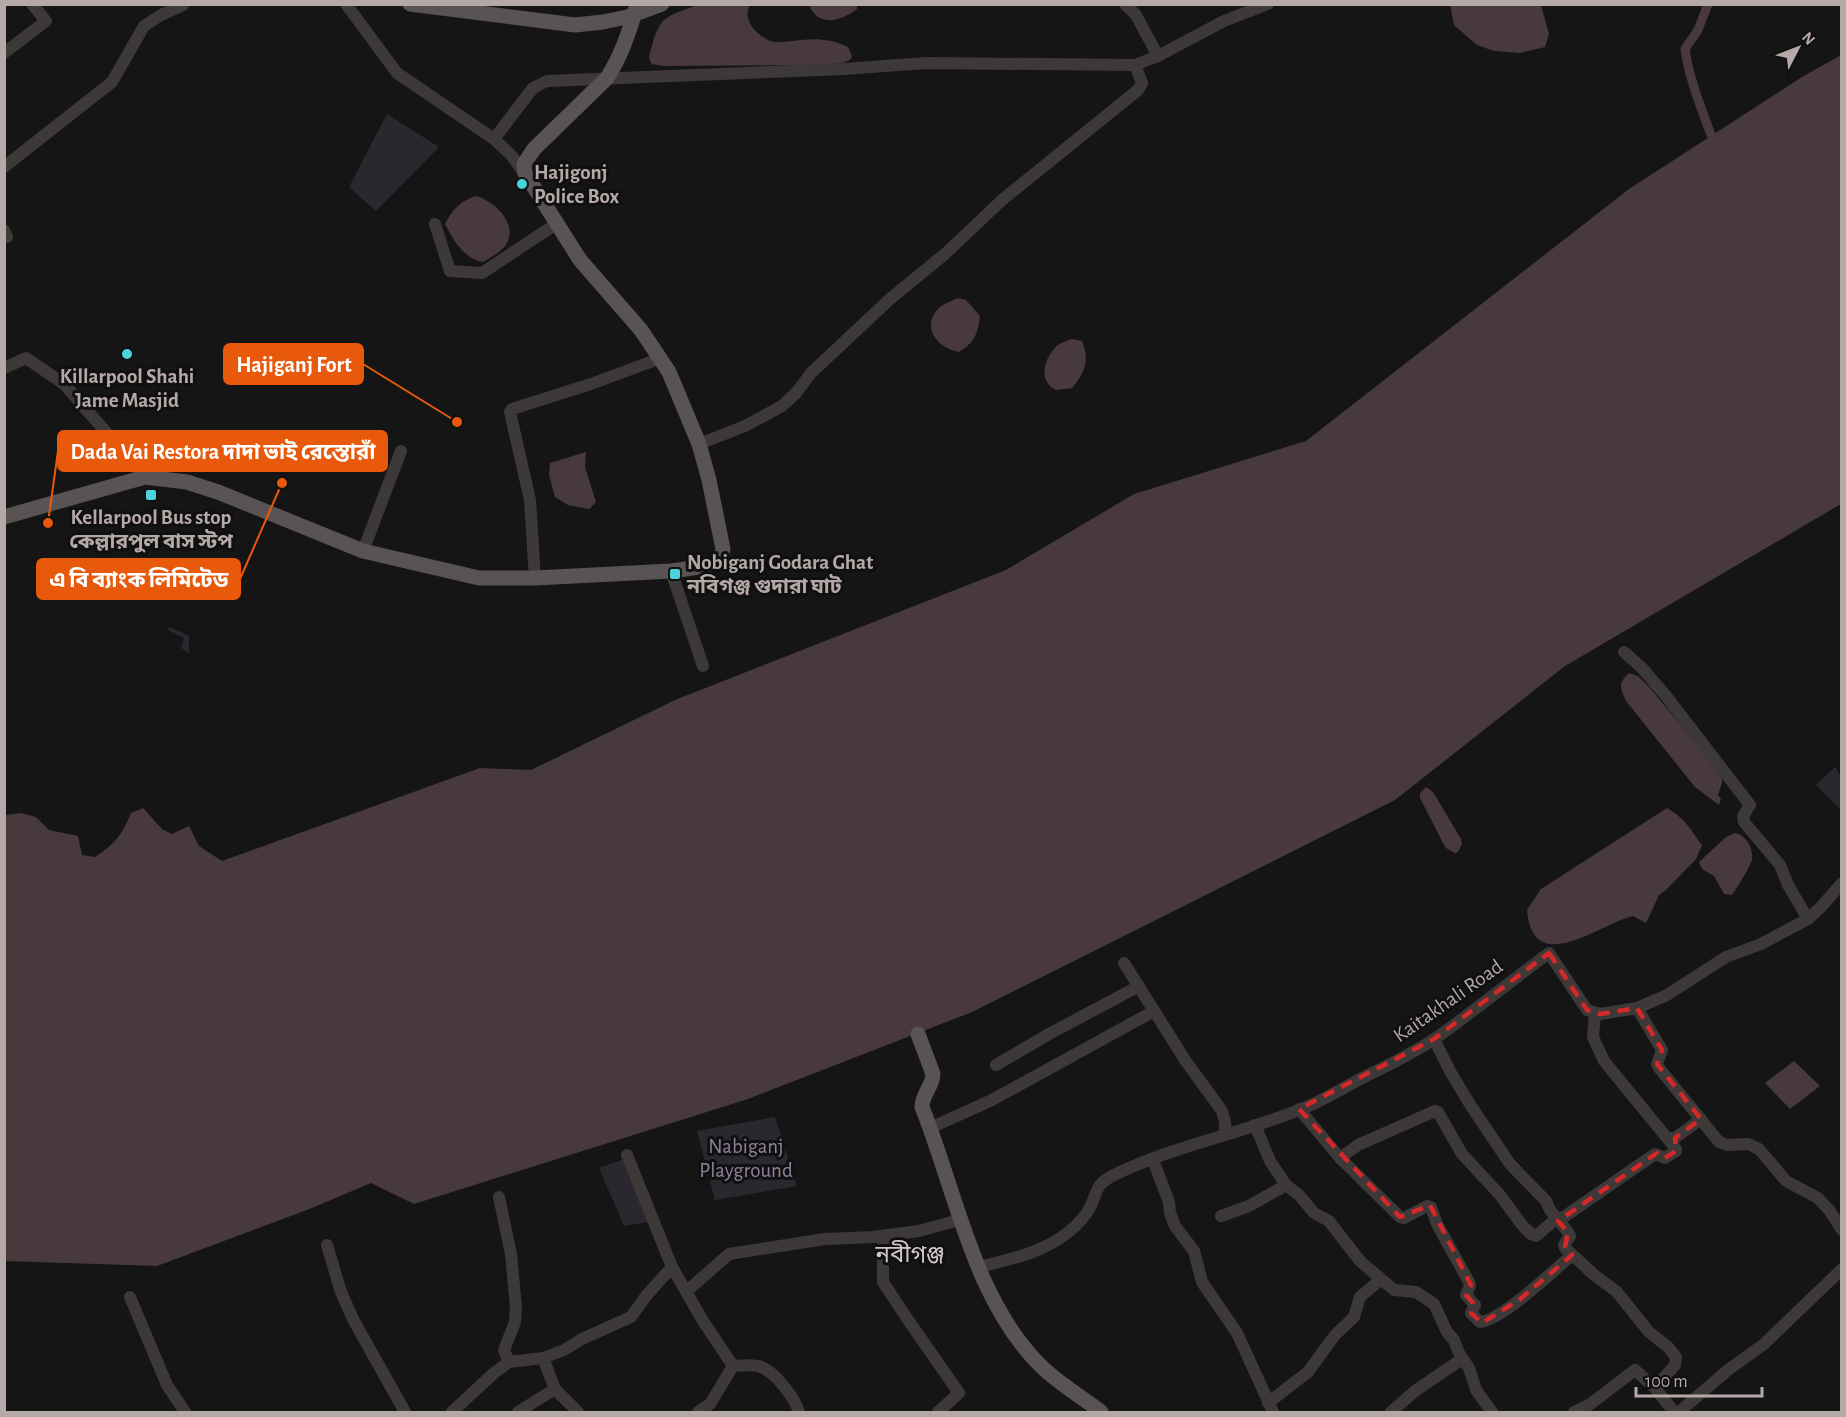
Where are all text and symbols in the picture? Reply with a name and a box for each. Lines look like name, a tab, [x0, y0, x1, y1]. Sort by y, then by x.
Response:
north arrow	[1768, 18, 1828, 78]
text: N	[1799, 29, 1818, 48]
place label: Hajigonj Police Box	[534, 162, 620, 207]
marker: Hajigonj Police Box	[515, 177, 529, 191]
callout: Hajiganj Fort	[224, 344, 363, 384]
marker: Killarpool Shahi Jame Masjid	[120, 347, 134, 361]
text: Hajiganj Fort	[236, 354, 352, 377]
place label: Killarpool Shahi Jame Masjid	[60, 366, 194, 411]
callout: Dada Vai Restora দাদা ভাই রেস্তোরাঁ	[58, 431, 387, 471]
text: Dada Vai Restora দাদা ভাই রেস্তোরাঁ	[70, 439, 376, 463]
marker: Kellarpool Bus stop কেল্লারপুল বাস স্টপ	[144, 488, 158, 502]
place label: Kellarpool Bus stop কেল্লারপুল বাস স্টপ	[69, 507, 233, 553]
place label: Nobiganj Godara Ghat নবিগঞ্জ গুদারা ঘাট	[686, 552, 873, 597]
callout: এ বি ব্যাংক লিমিটেড	[37, 559, 240, 599]
text: এ বি ব্যাংক লিমিটেড	[50, 567, 230, 591]
marker: Nobiganj Godara Ghat নবিগঞ্জ গুদারা ঘাট	[668, 567, 682, 581]
street label: Kaitakhali Road	[1389, 956, 1507, 1046]
park label: Nabiganj Playground	[699, 1136, 793, 1181]
district label: নবীগঞ্জ	[875, 1240, 944, 1267]
scale bar	[1636, 1360, 1762, 1398]
text: 100 m	[1645, 1373, 1688, 1391]

